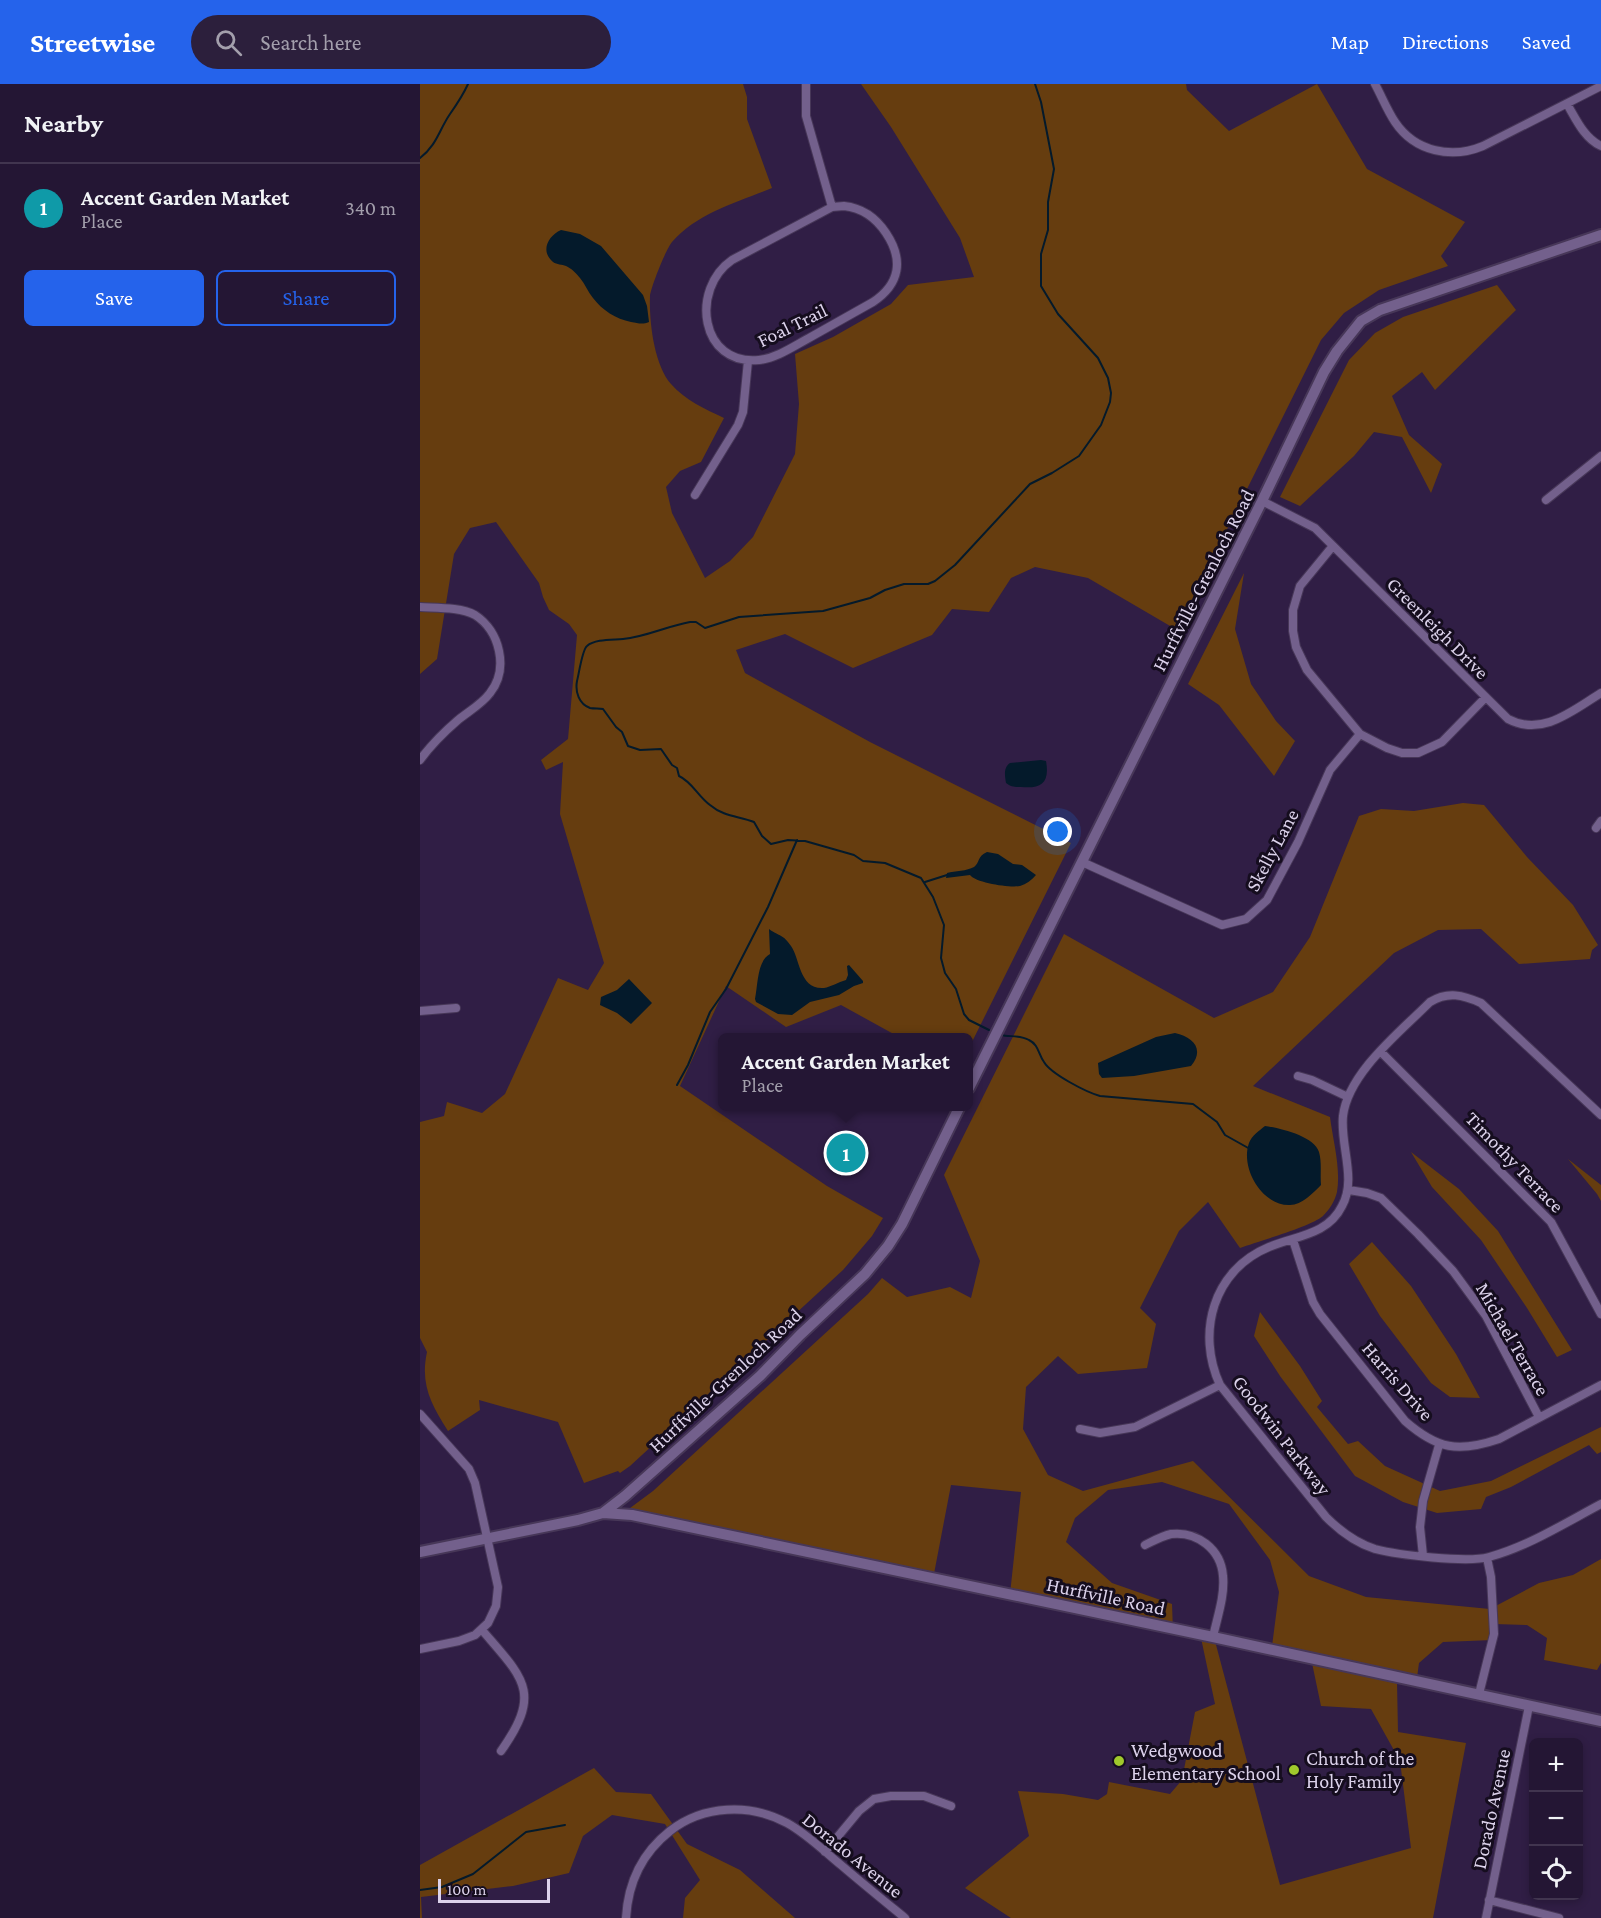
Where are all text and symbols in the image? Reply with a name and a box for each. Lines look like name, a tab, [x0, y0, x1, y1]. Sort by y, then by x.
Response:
search box	[191, 15, 611, 69]
icon: search	[212, 26, 245, 59]
text: Streetwise	[30, 27, 155, 58]
text: Search here	[260, 30, 361, 55]
text: Map	[1331, 30, 1369, 54]
text: Directions	[1402, 30, 1489, 54]
text: Saved	[1522, 30, 1571, 54]
text: Nearby	[24, 109, 103, 138]
text: Accent Garden Market	[81, 185, 289, 210]
text: 1	[40, 197, 47, 219]
text: 340 m	[345, 197, 396, 219]
text: Place	[81, 210, 123, 232]
button: Save	[24, 270, 204, 326]
button: Share	[216, 270, 396, 326]
street label: Foal Trail	[753, 299, 831, 351]
street label: Hurffville-Grenloch Road	[1148, 485, 1259, 675]
street label: Greenleigh Drive	[1382, 573, 1494, 684]
street label: Skelly Lane	[1241, 805, 1304, 895]
your location	[1043, 817, 1072, 846]
popup	[718, 1033, 973, 1111]
text: Accent Garden Market	[741, 1049, 950, 1074]
text: Place	[741, 1074, 783, 1096]
street label: Timothy Terrace	[1461, 1107, 1569, 1218]
pin: 1	[826, 1130, 866, 1176]
street label: Michael Terrace	[1472, 1279, 1554, 1400]
street label: Hurffville-Grenloch Road	[644, 1303, 806, 1457]
street label: Harris Drive	[1358, 1337, 1438, 1425]
street label: Goodwin Parkway	[1228, 1371, 1336, 1500]
street label: Hurffville Road	[1045, 1573, 1168, 1619]
map controls	[1529, 1738, 1583, 1900]
button: +	[1529, 1738, 1583, 1792]
place label: Wedgwood Elementary School	[1131, 1739, 1281, 1785]
place label: Church of the Holy Family	[1306, 1747, 1414, 1793]
street label: Dorado Avenue	[1468, 1747, 1515, 1871]
marker: Wedgwood Elementary School	[1112, 1754, 1126, 1768]
marker: Church of the Holy Family	[1287, 1763, 1301, 1777]
button: −	[1529, 1792, 1583, 1846]
street label: Dorado Avenue	[799, 1808, 908, 1902]
button: locate	[1529, 1846, 1583, 1900]
scale bar	[438, 1876, 550, 1904]
text: 100 m	[447, 1881, 486, 1898]

